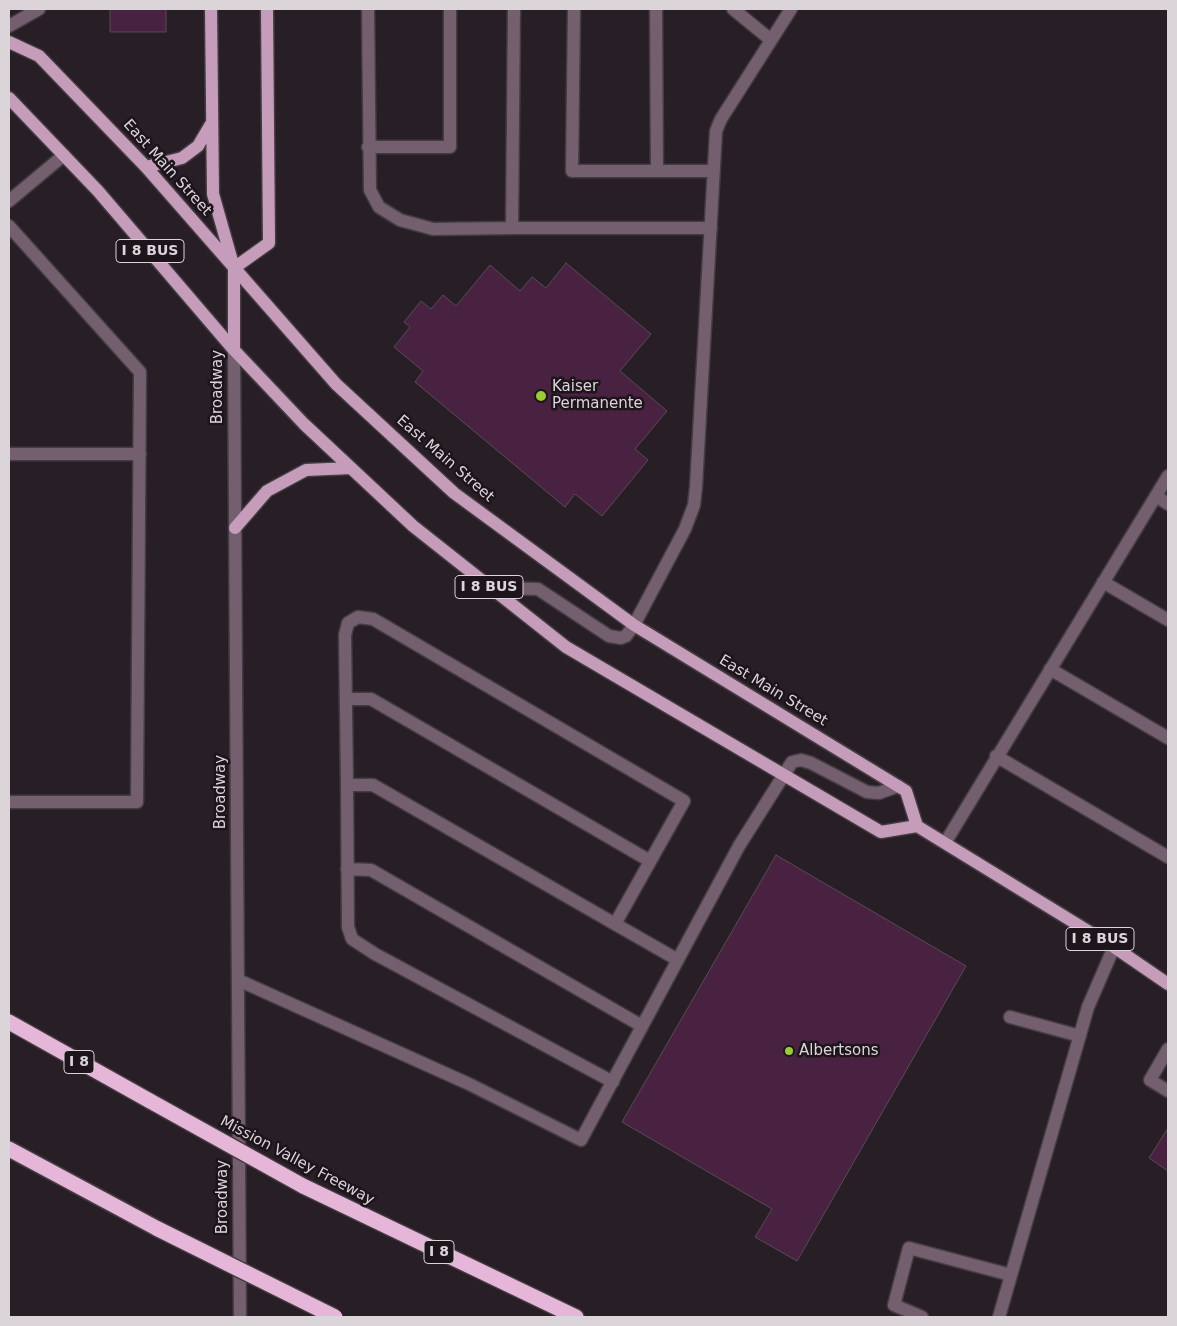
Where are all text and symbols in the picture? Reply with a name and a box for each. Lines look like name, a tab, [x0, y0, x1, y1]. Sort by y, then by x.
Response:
street label: East Main Street	[119, 116, 215, 220]
road number: I 8 BUS	[116, 240, 184, 262]
street label: Broadway	[209, 350, 227, 424]
place label: Kaiser Permanente	[552, 378, 643, 413]
marker: Kaiser Permanente	[534, 389, 548, 403]
street label: East Main Street	[393, 412, 497, 506]
road number: I 8 BUS	[455, 576, 523, 598]
street label: East Main Street	[716, 652, 830, 730]
street label: Broadway	[212, 755, 230, 829]
road number: I 8 BUS	[1066, 928, 1134, 951]
place label: Albertsons	[799, 1042, 879, 1060]
marker: Albertsons	[783, 1045, 795, 1057]
road number: I 8	[64, 1050, 94, 1074]
street label: Mission Valley Freeway	[217, 1113, 377, 1209]
street label: Broadway	[214, 1160, 232, 1234]
road number: I 8	[424, 1240, 454, 1264]

